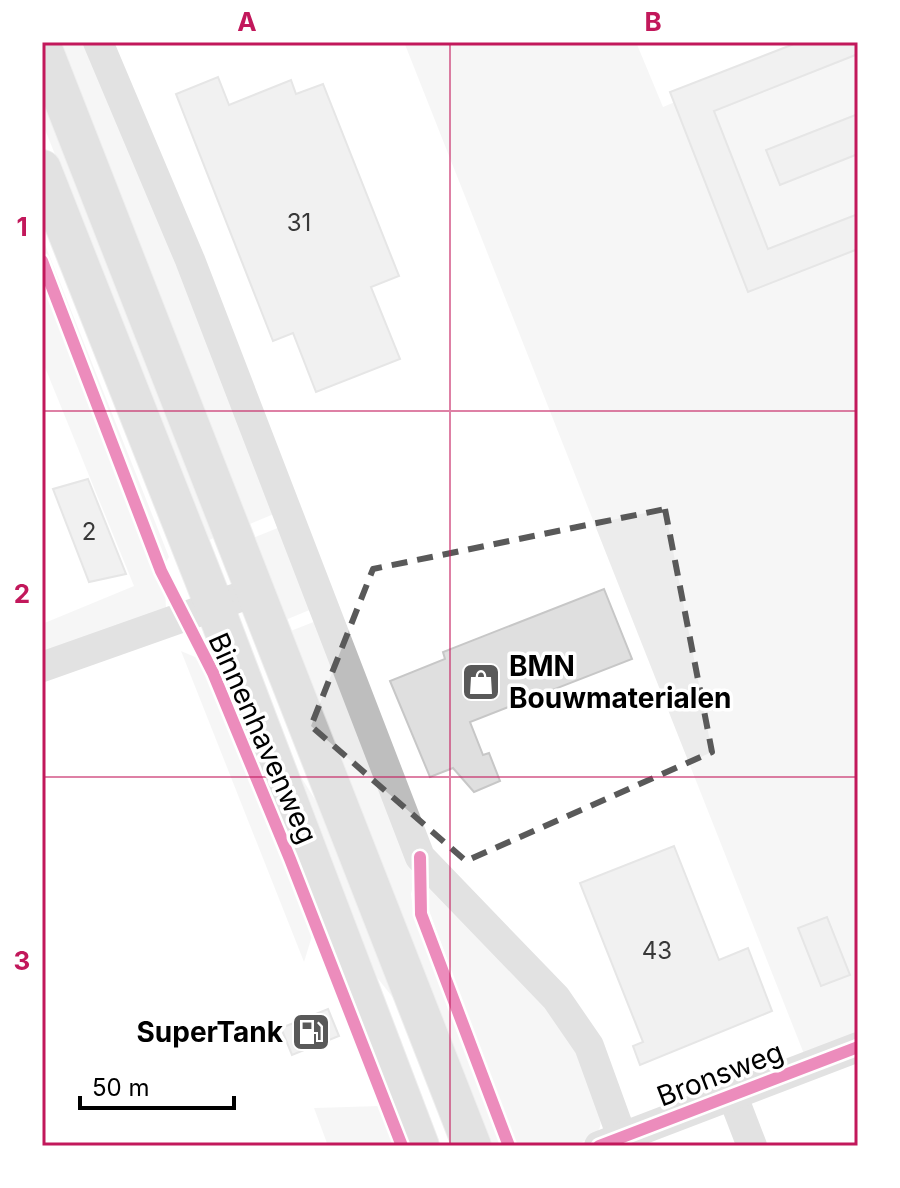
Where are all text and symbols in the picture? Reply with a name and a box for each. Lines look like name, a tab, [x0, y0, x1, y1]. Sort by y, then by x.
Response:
text: A	[237, 6, 257, 37]
text: B	[644, 6, 662, 37]
house number: 31	[287, 208, 311, 237]
text: 1	[16, 211, 28, 242]
house number: 2	[82, 517, 96, 546]
text: 2	[14, 578, 30, 609]
street label: Binnenhavenweg	[201, 627, 325, 849]
place label: BMN Bouwmaterialen	[509, 649, 732, 715]
shop icon: BMN Bouwmaterialen	[460, 661, 502, 703]
house number: 43	[642, 936, 672, 965]
text: 3	[14, 945, 30, 976]
fuel station icon: SuperTank	[290, 1011, 332, 1053]
place label: SuperTank	[137, 1015, 284, 1049]
street label: Bronsweg	[652, 1034, 788, 1114]
scale bar	[80, 1060, 234, 1110]
text: 50 m	[92, 1073, 150, 1102]

